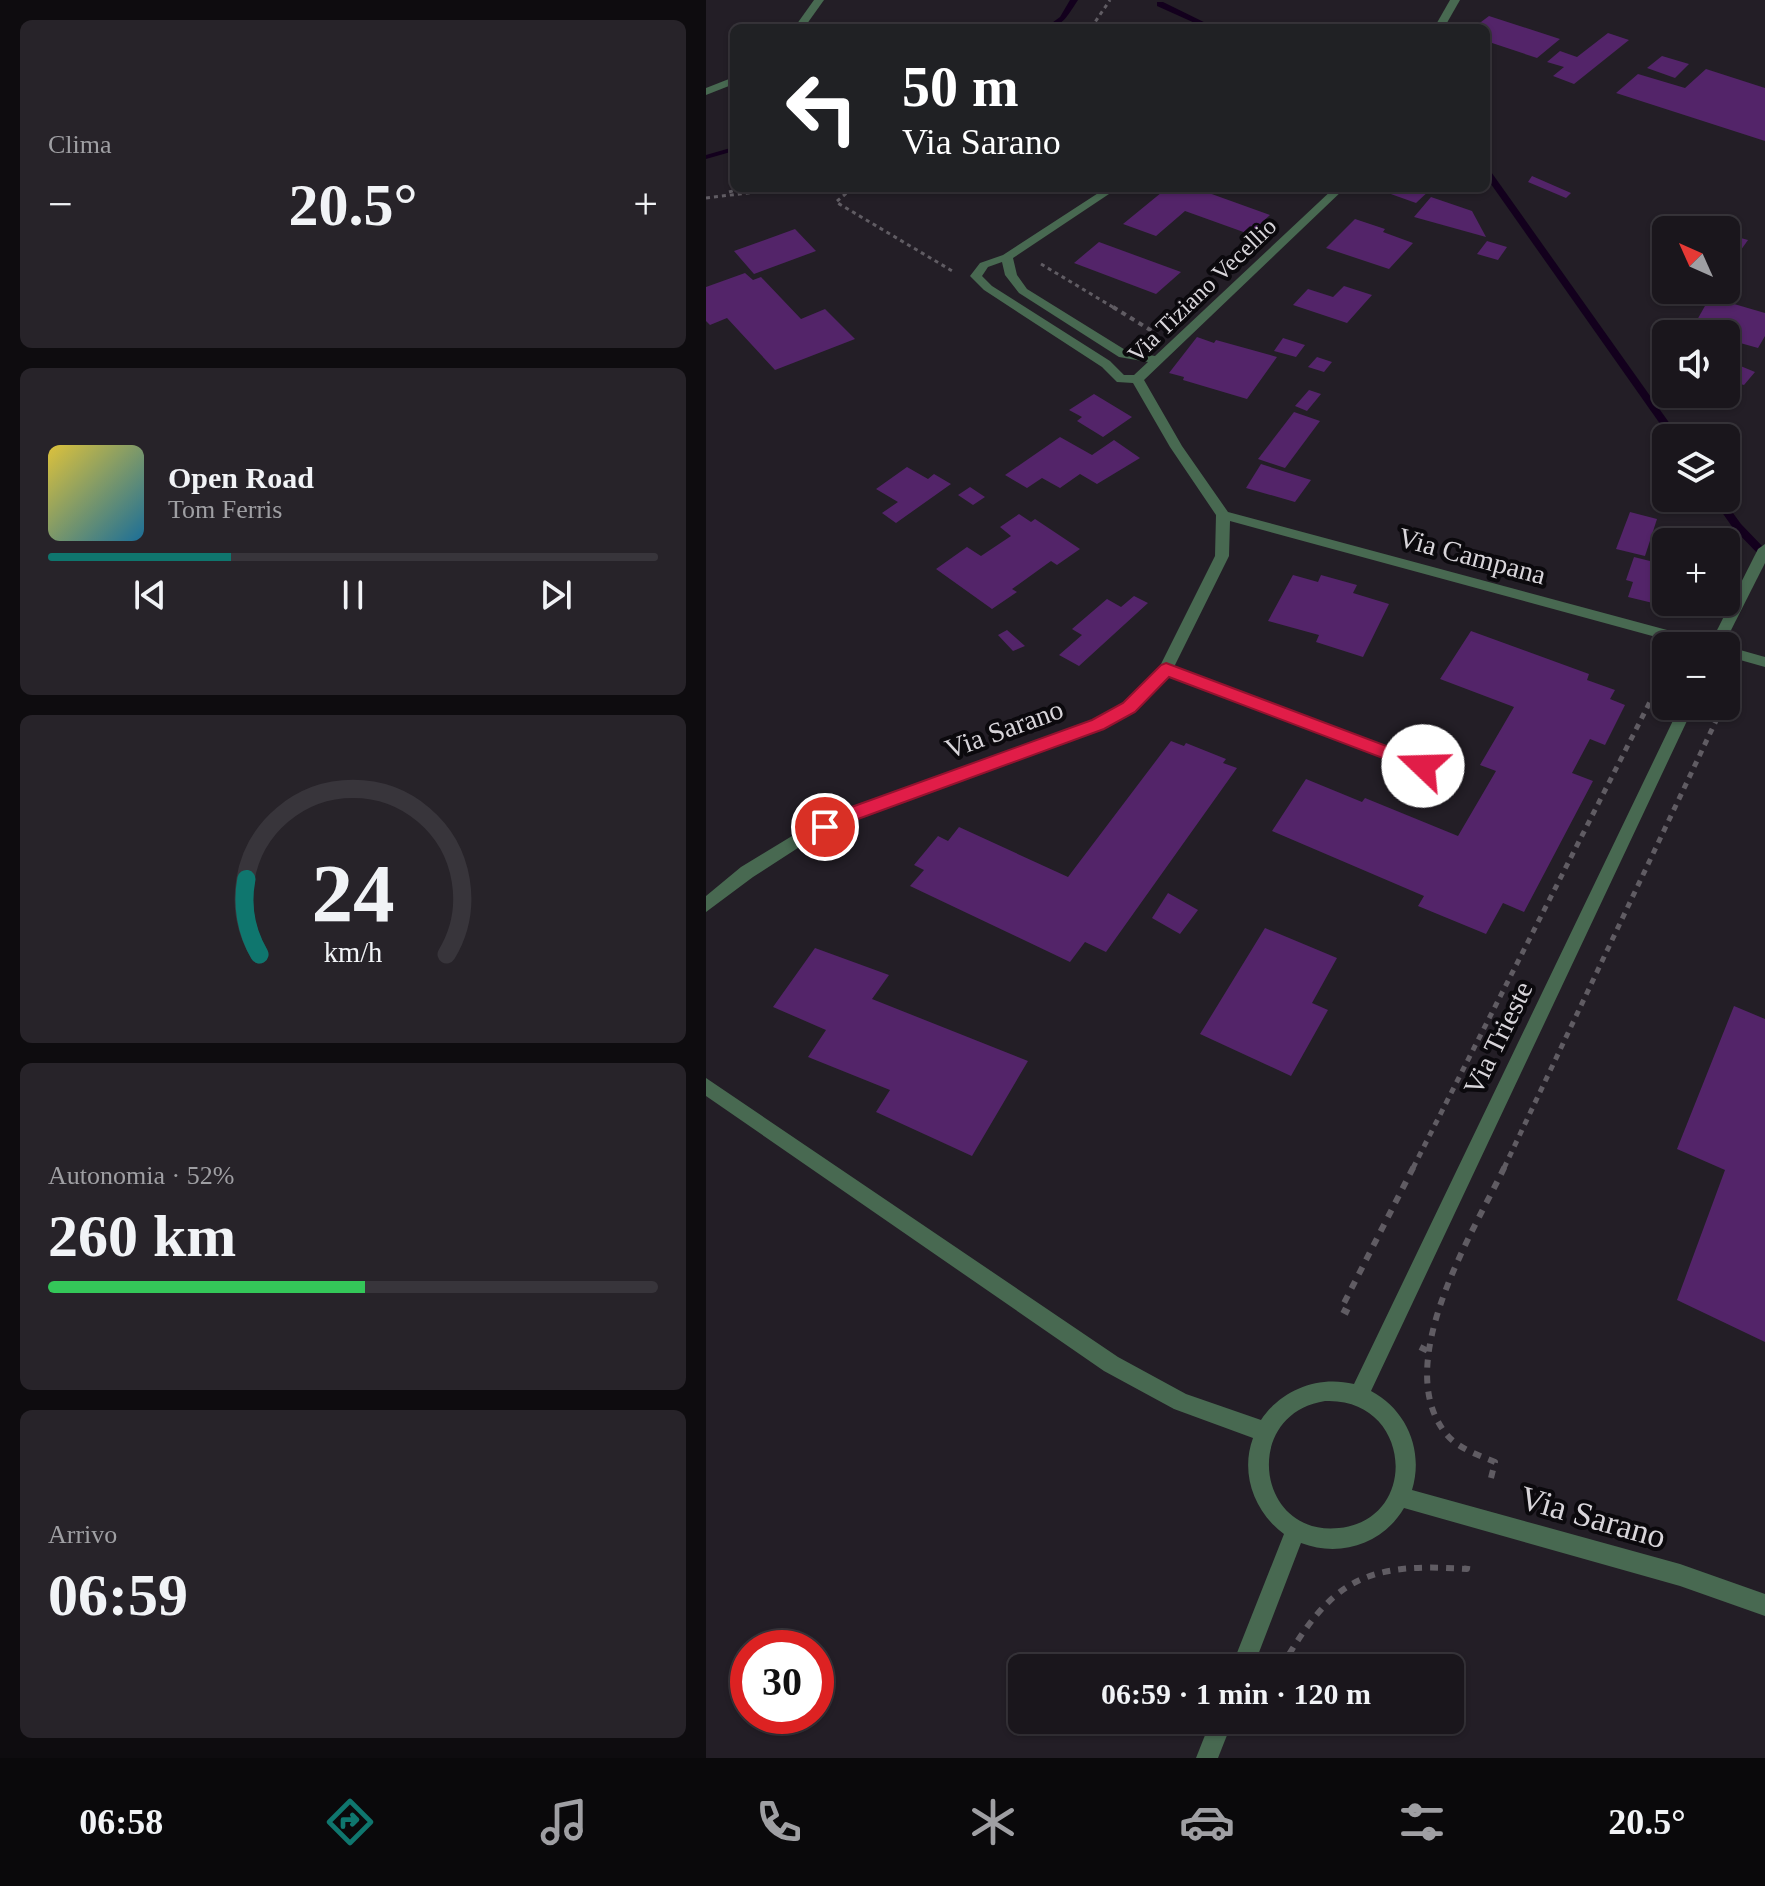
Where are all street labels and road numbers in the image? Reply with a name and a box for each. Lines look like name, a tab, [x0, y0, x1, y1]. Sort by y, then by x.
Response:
street label: Via Tiziano Vecellio	[1123, 213, 1281, 367]
street label: Via Campana	[1395, 521, 1550, 591]
street label: Via Sarano	[941, 693, 1067, 765]
street label: Via Trieste	[1457, 976, 1539, 1100]
street label: Via Sarano	[1516, 1479, 1670, 1555]

